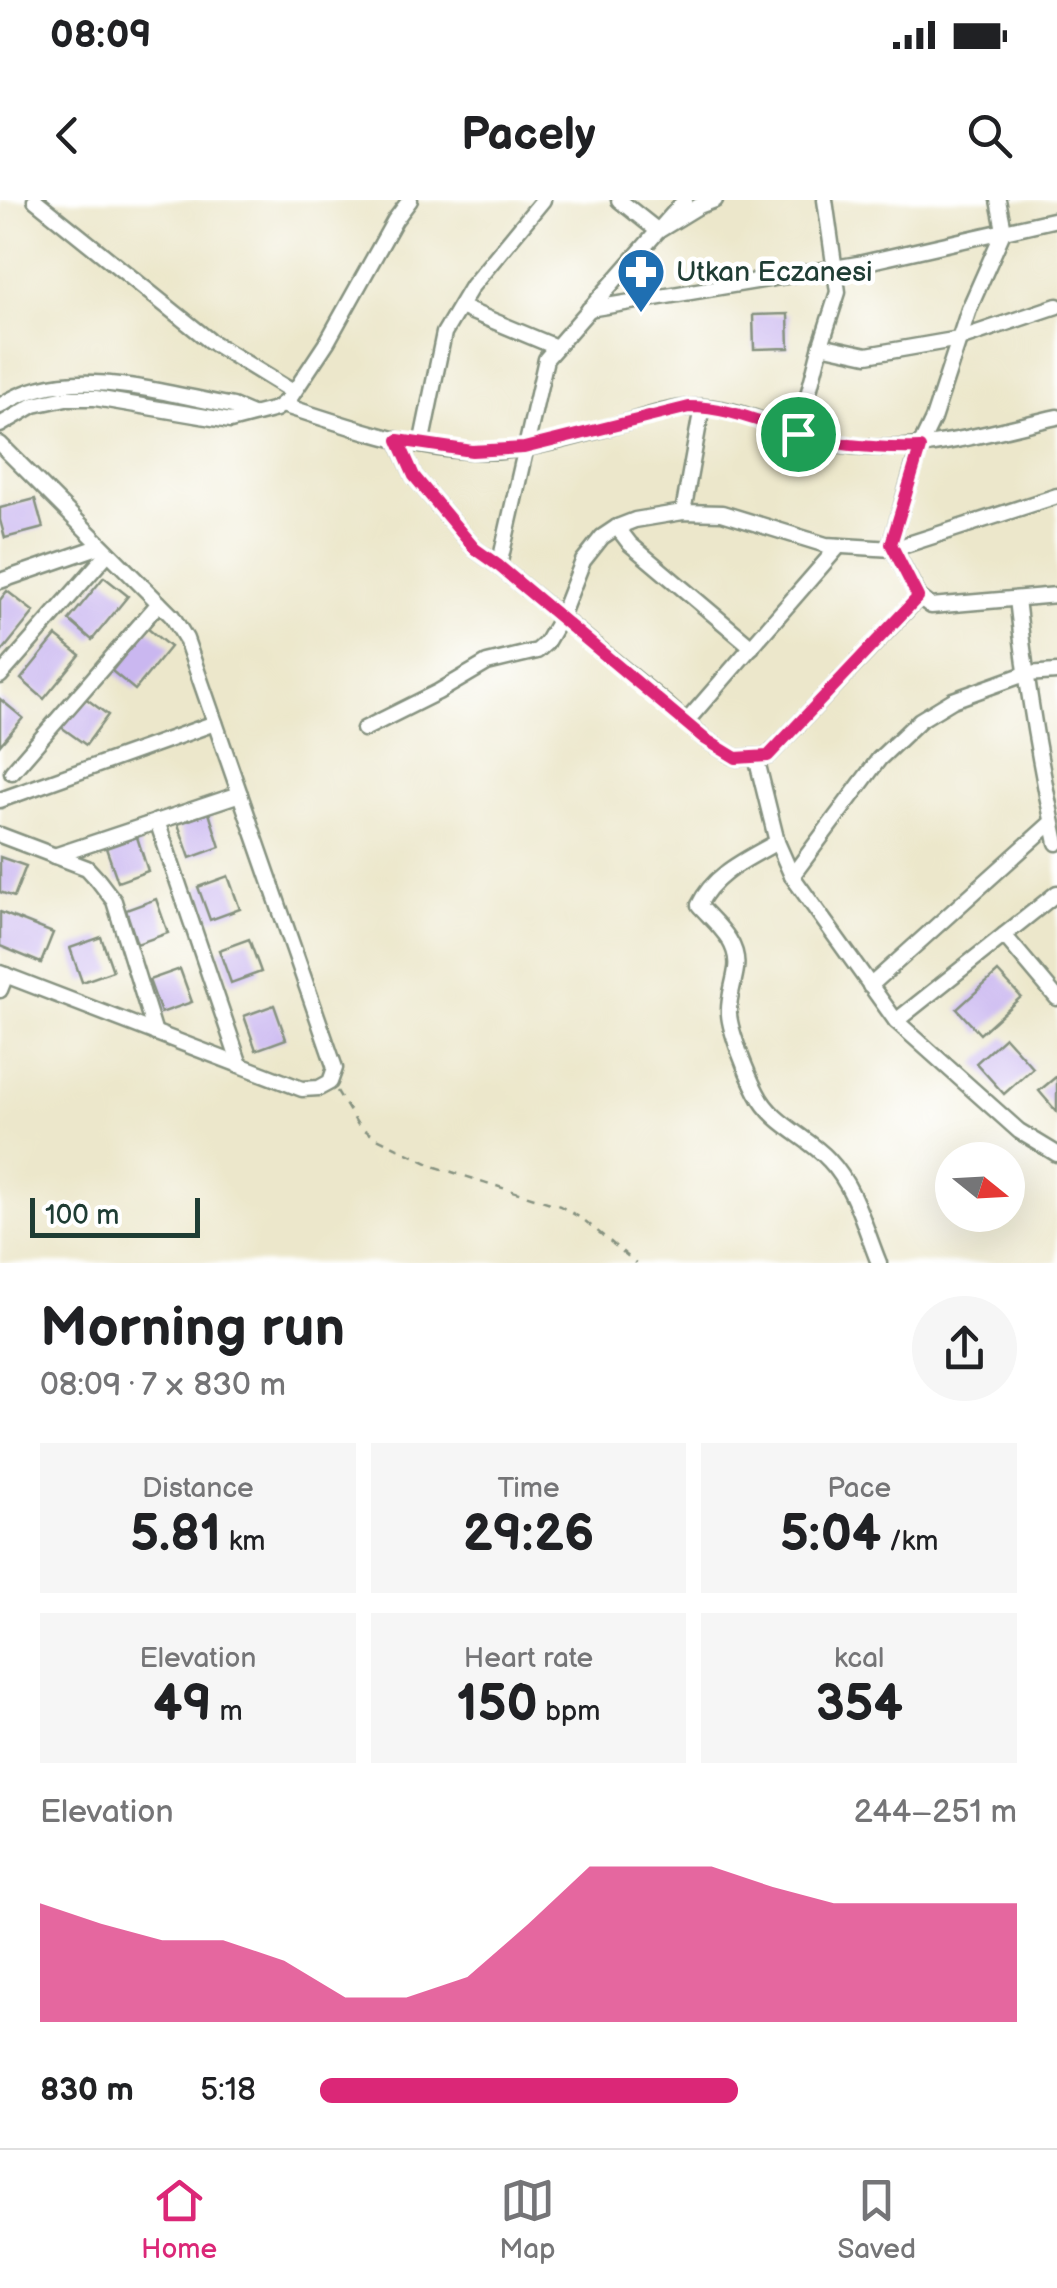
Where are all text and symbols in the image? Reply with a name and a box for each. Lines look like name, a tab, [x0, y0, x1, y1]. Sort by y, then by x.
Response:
text: 08:09	[50, 13, 152, 58]
icon: back	[40, 108, 95, 163]
text: Pacely	[461, 108, 596, 163]
icon: search	[962, 108, 1017, 163]
pharmacy icon: Utkan Eczanesi	[615, 246, 667, 314]
place label: Utkan Eczanesi	[676, 256, 873, 289]
pin	[756, 392, 841, 477]
icon: arrive	[771, 407, 826, 462]
north arrow	[935, 1142, 1025, 1232]
map controls	[935, 1142, 1025, 1232]
scale bar	[30, 1193, 200, 1238]
text: 100 m	[45, 1199, 119, 1232]
text: Morning run	[40, 1295, 345, 1362]
button: share	[912, 1296, 1017, 1401]
text: 08:09 · 7 × 830 m	[40, 1366, 286, 1405]
text: Distance	[142, 1472, 254, 1505]
text: Time	[497, 1472, 560, 1505]
text: Pace	[827, 1472, 891, 1505]
text: 5.81	[130, 1505, 221, 1565]
text: 29:26	[463, 1505, 594, 1565]
text: 5:04	[780, 1505, 881, 1565]
text: km	[221, 1525, 266, 1558]
text: /km	[881, 1525, 938, 1558]
text: Elevation	[139, 1642, 256, 1675]
text: Heart rate	[464, 1642, 593, 1675]
text: kcal	[834, 1642, 884, 1675]
text: 49	[153, 1675, 212, 1735]
text: 150	[457, 1675, 538, 1735]
text: 354	[815, 1675, 903, 1735]
text: m	[212, 1695, 243, 1728]
text: bpm	[538, 1695, 600, 1728]
text: Elevation	[40, 1793, 173, 1832]
text: 244–251 m	[854, 1793, 1017, 1832]
text: 830 m	[40, 2071, 134, 2110]
text: 5:18	[200, 2071, 256, 2110]
tab: Home	[141, 2173, 217, 2266]
tab: Map	[499, 2173, 555, 2266]
tab: Saved	[837, 2173, 916, 2266]

